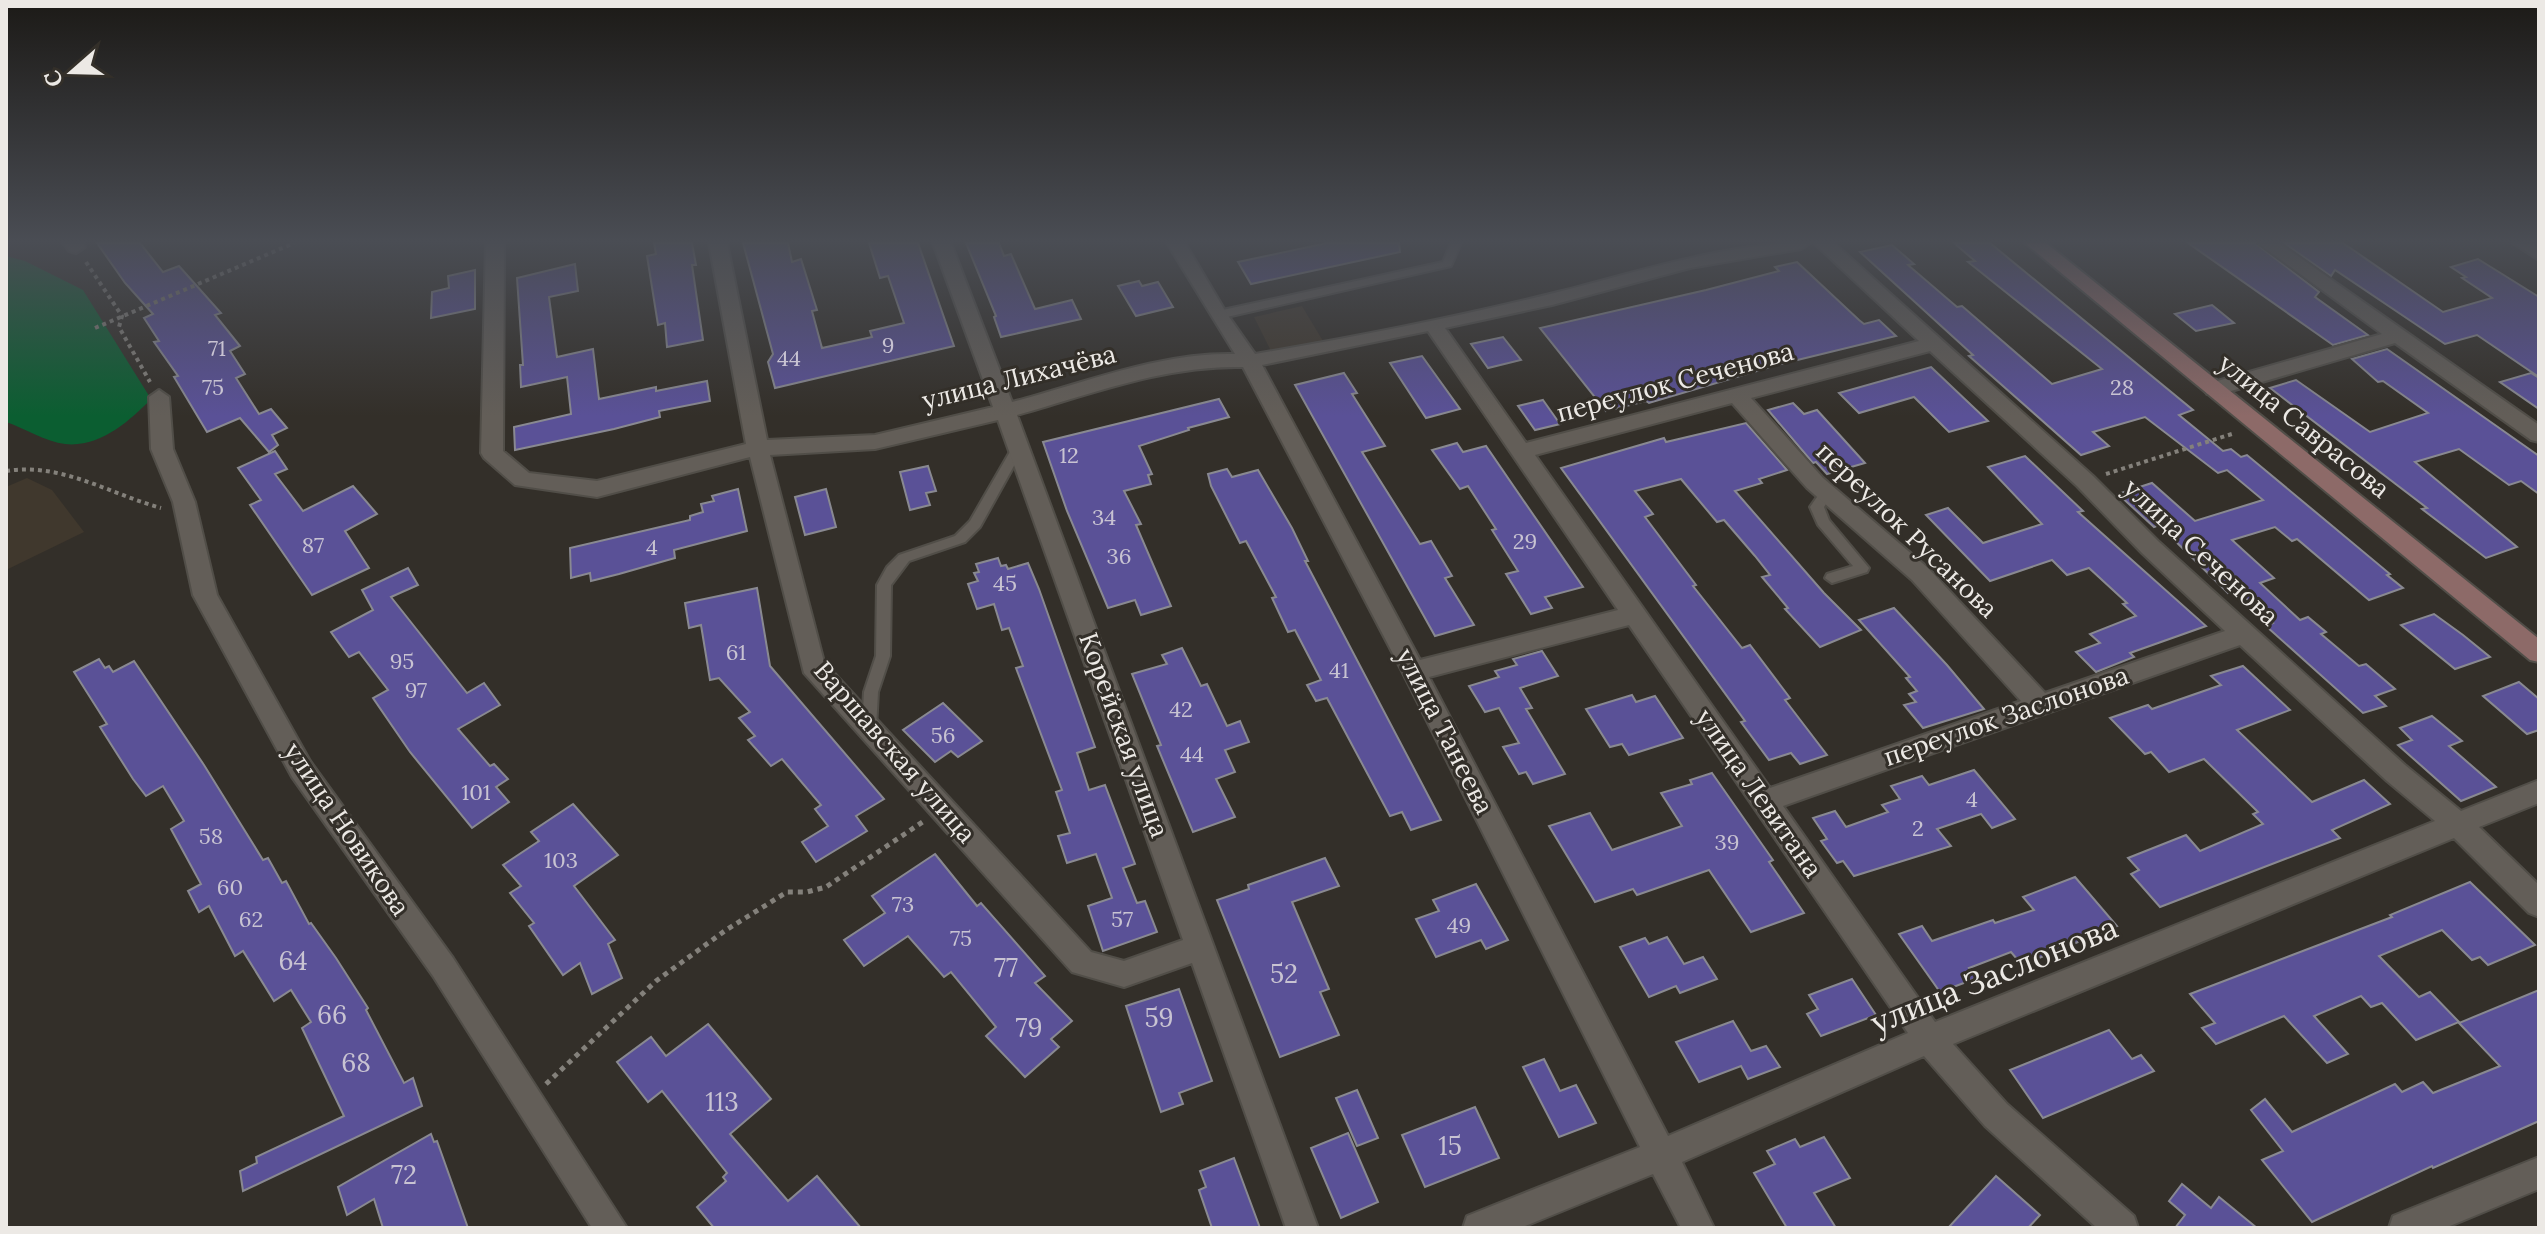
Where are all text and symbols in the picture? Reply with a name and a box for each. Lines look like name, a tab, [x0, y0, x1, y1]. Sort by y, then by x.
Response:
north arrow	[32, 32, 112, 112]
text: С	[37, 67, 69, 91]
house number: 9	[882, 331, 894, 359]
house number: 71	[208, 334, 226, 362]
street label: переулок Сеченова	[1553, 334, 1797, 429]
street label: улица Лихачёва	[919, 336, 1119, 417]
house number: 44	[777, 344, 801, 372]
street label: улица Саврасова	[2212, 346, 2397, 505]
house number: 75	[202, 373, 224, 401]
house number: 28	[2110, 373, 2134, 401]
street label: переулок Русанова	[1810, 435, 2005, 625]
house number: 12	[1059, 441, 1079, 469]
street label: улица Сеченова	[2117, 471, 2286, 632]
house number: 34	[1092, 503, 1116, 531]
house number: 29	[1513, 527, 1537, 555]
house number: 87	[302, 531, 324, 559]
house number: 4	[646, 533, 658, 561]
house number: 36	[1107, 542, 1131, 570]
house number: 45	[993, 569, 1017, 597]
street label: Корейская улица	[1072, 628, 1177, 842]
house number: 61	[726, 638, 746, 666]
street label: улица Танеева	[1389, 642, 1502, 819]
house number: 95	[390, 647, 414, 675]
street label: Варшавская улица	[807, 654, 983, 850]
house number: 41	[1329, 656, 1349, 684]
street label: переулок Заслонова	[1879, 658, 2133, 773]
house number: 97	[405, 676, 427, 704]
house number: 42	[1169, 695, 1193, 723]
street label: улица Левитана	[1689, 702, 1830, 884]
house number: 56	[931, 721, 955, 749]
street label: улица Новикова	[277, 736, 418, 922]
house number: 44	[1180, 740, 1204, 768]
house number: 101	[461, 778, 491, 806]
house number: 4	[1966, 785, 1978, 813]
house number: 2	[1912, 814, 1924, 842]
house number: 58	[199, 822, 223, 850]
house number: 39	[1715, 828, 1739, 856]
house number: 103	[544, 846, 578, 874]
house number: 60	[217, 873, 243, 901]
house number: 73	[892, 890, 914, 918]
house number: 62	[239, 905, 263, 933]
house number: 57	[1111, 905, 1133, 933]
street label: улица Заслонова	[1864, 906, 2123, 1043]
house number: 49	[1447, 911, 1471, 939]
house number: 75	[950, 924, 972, 952]
house number: 64	[278, 944, 308, 977]
house number: 77	[994, 951, 1018, 984]
house number: 52	[1270, 957, 1298, 990]
house number: 66	[317, 998, 347, 1031]
house number: 59	[1144, 1001, 1174, 1034]
house number: 79	[1015, 1011, 1043, 1044]
house number: 68	[341, 1046, 371, 1079]
house number: 113	[705, 1085, 739, 1118]
house number: 15	[1438, 1129, 1462, 1162]
house number: 72	[391, 1158, 417, 1191]

